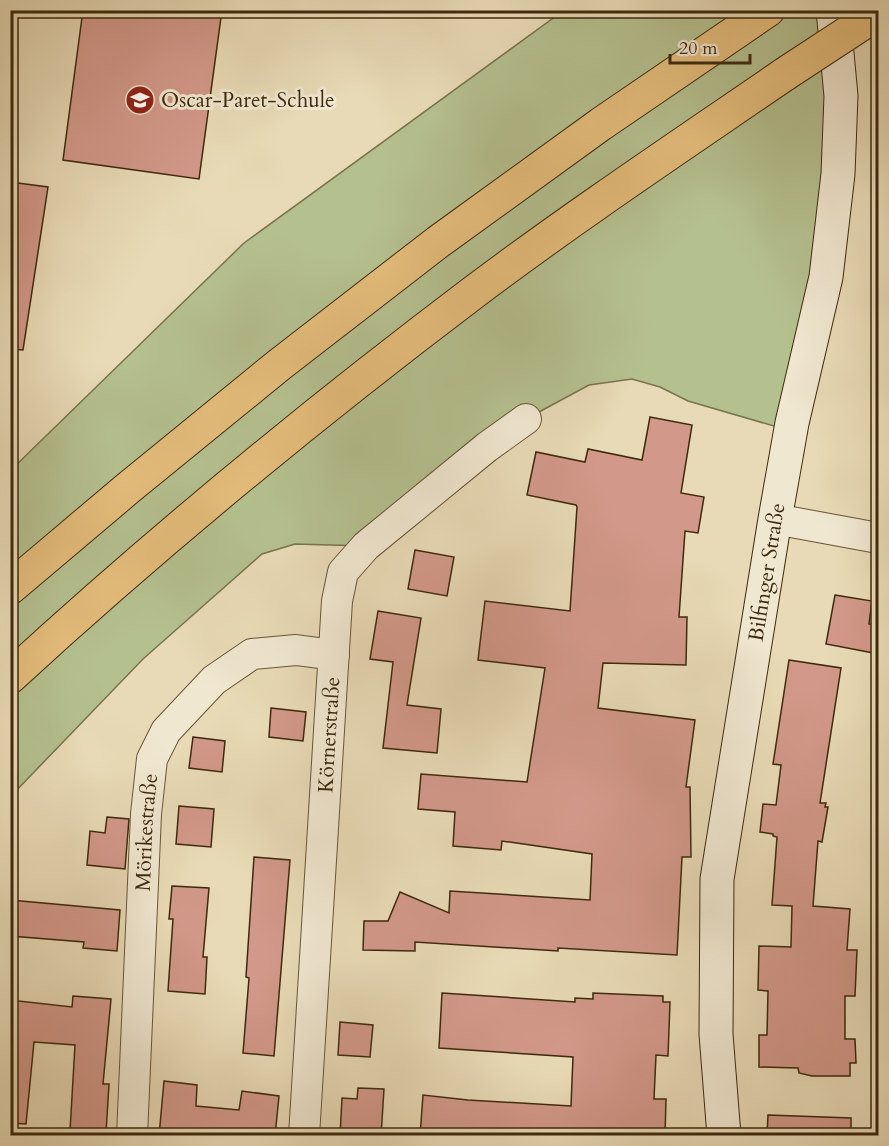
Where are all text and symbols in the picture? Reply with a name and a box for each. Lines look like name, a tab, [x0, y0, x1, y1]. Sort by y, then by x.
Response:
scale bar	[670, 27, 750, 65]
text: 20 m	[679, 36, 718, 61]
school or university icon: Oscar-Paret-Schule	[124, 84, 156, 116]
place label: Oscar-Paret-Schule	[161, 86, 335, 115]
street label: Bilfinger Straße	[741, 501, 793, 644]
street label: Körnerstraße	[311, 676, 347, 794]
street label: Mörikestraße	[129, 772, 165, 892]

